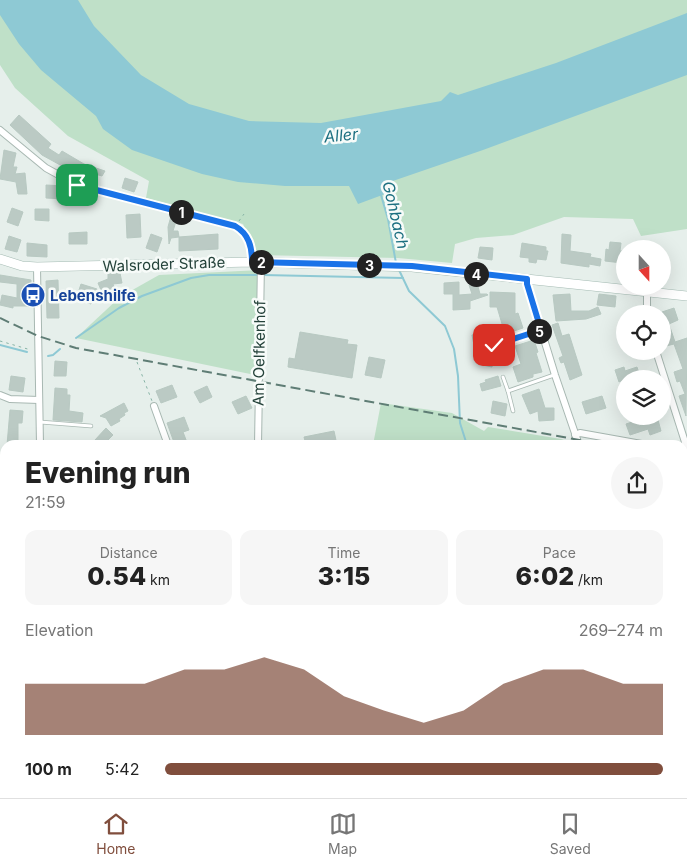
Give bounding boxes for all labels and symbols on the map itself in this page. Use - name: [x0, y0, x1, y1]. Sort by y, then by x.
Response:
- water label: Aller: [322, 123, 360, 147]
- pin: [56, 164, 98, 206]
- water label: Gohbach: [378, 179, 414, 251]
- pin: 1: [168, 200, 194, 224]
- north arrow: [616, 240, 671, 295]
- pin: 2: [248, 250, 274, 274]
- street label: Walsroder Straße: [102, 252, 226, 276]
- pin: 3: [356, 252, 382, 278]
- pin: 4: [464, 262, 488, 286]
- bus stop icon: Lebenshilfe: [20, 282, 46, 308]
- place label: Lebenshilfe: [50, 286, 136, 305]
- street label: Am Oelfkenhof: [249, 299, 269, 406]
- pin: 5: [526, 318, 552, 344]
- pin: [473, 324, 515, 366]

